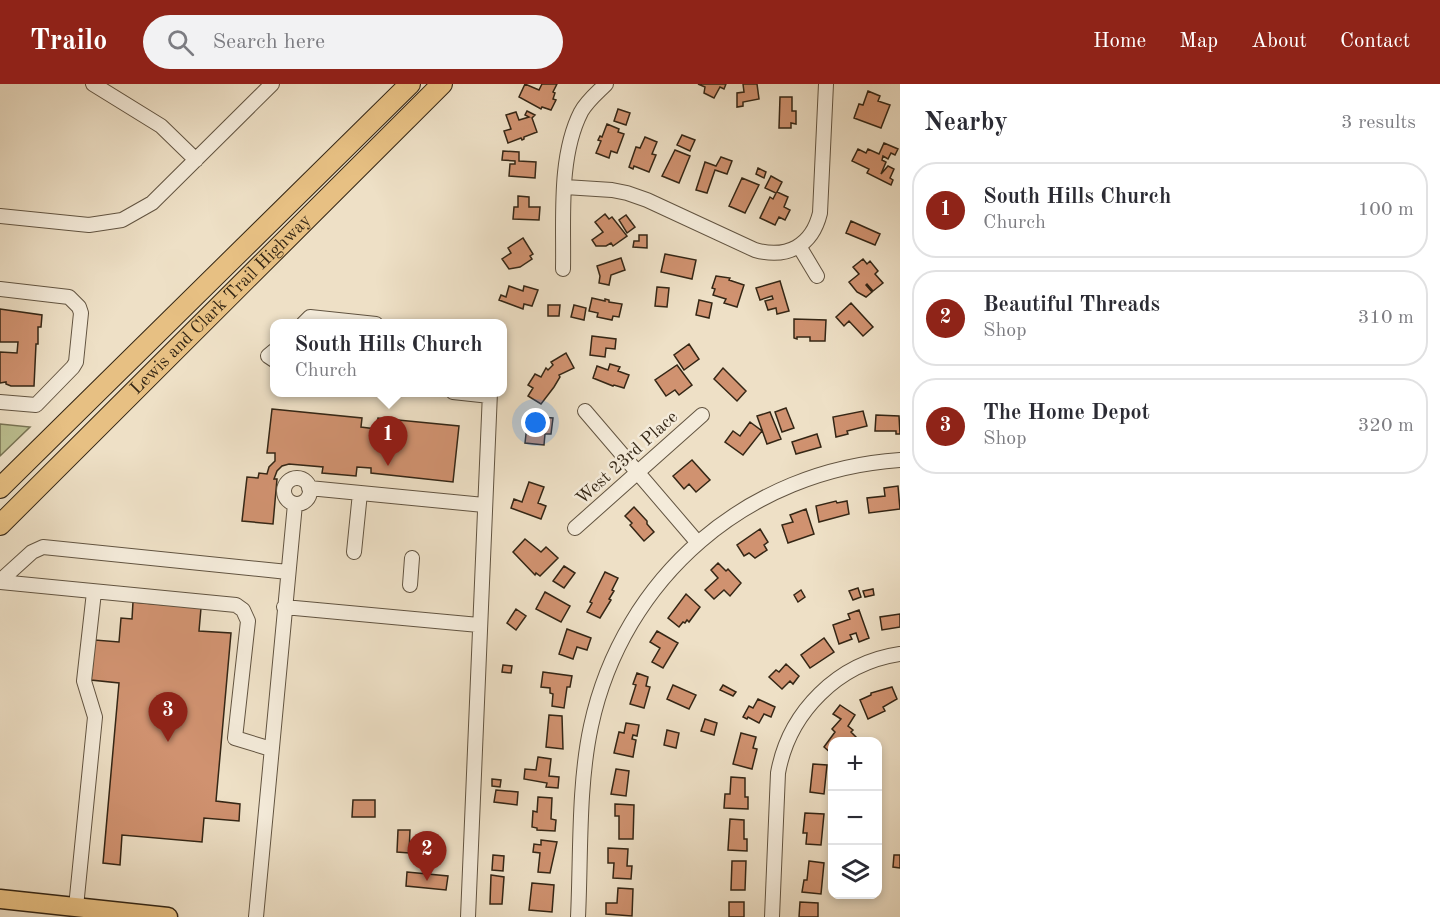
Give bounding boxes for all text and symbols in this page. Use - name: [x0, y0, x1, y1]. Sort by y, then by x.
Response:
- search box: [143, 15, 563, 69]
- icon: search: [164, 26, 197, 59]
- text: Trailo: [30, 28, 107, 56]
- text: Search here: [212, 31, 325, 53]
- text: Home: [1093, 31, 1146, 52]
- text: Map: [1179, 31, 1218, 52]
- text: About: [1251, 31, 1307, 52]
- text: Contact: [1340, 31, 1410, 52]
- text: Nearby: [924, 110, 1008, 136]
- text: 3 results: [1341, 113, 1416, 133]
- text: South Hills Church: [983, 186, 1171, 208]
- text: 1: [940, 200, 951, 220]
- text: 100 m: [1358, 200, 1414, 220]
- street label: Lewis and Clark Trail Highway: [127, 211, 315, 398]
- text: Church: [983, 213, 1046, 233]
- text: Beautiful Threads: [983, 294, 1160, 316]
- text: 2: [940, 308, 951, 328]
- text: 310 m: [1358, 308, 1414, 328]
- popup: [270, 319, 507, 397]
- text: Shop: [983, 321, 1027, 341]
- text: South Hills Church: [294, 334, 483, 356]
- text: Church: [294, 361, 357, 381]
- text: The Home Depot: [983, 402, 1150, 424]
- your location: [521, 408, 550, 437]
- street label: West 23rd Place: [573, 408, 681, 508]
- pin: 1: [368, 416, 408, 466]
- text: 3: [940, 416, 951, 436]
- text: 320 m: [1358, 416, 1414, 436]
- text: Shop: [983, 429, 1027, 449]
- pin: 3: [148, 692, 188, 742]
- map controls: [828, 737, 882, 899]
- button: +: [828, 737, 882, 791]
- button: −: [828, 791, 882, 845]
- pin: 2: [408, 832, 446, 881]
- button: layers: [828, 845, 882, 899]

